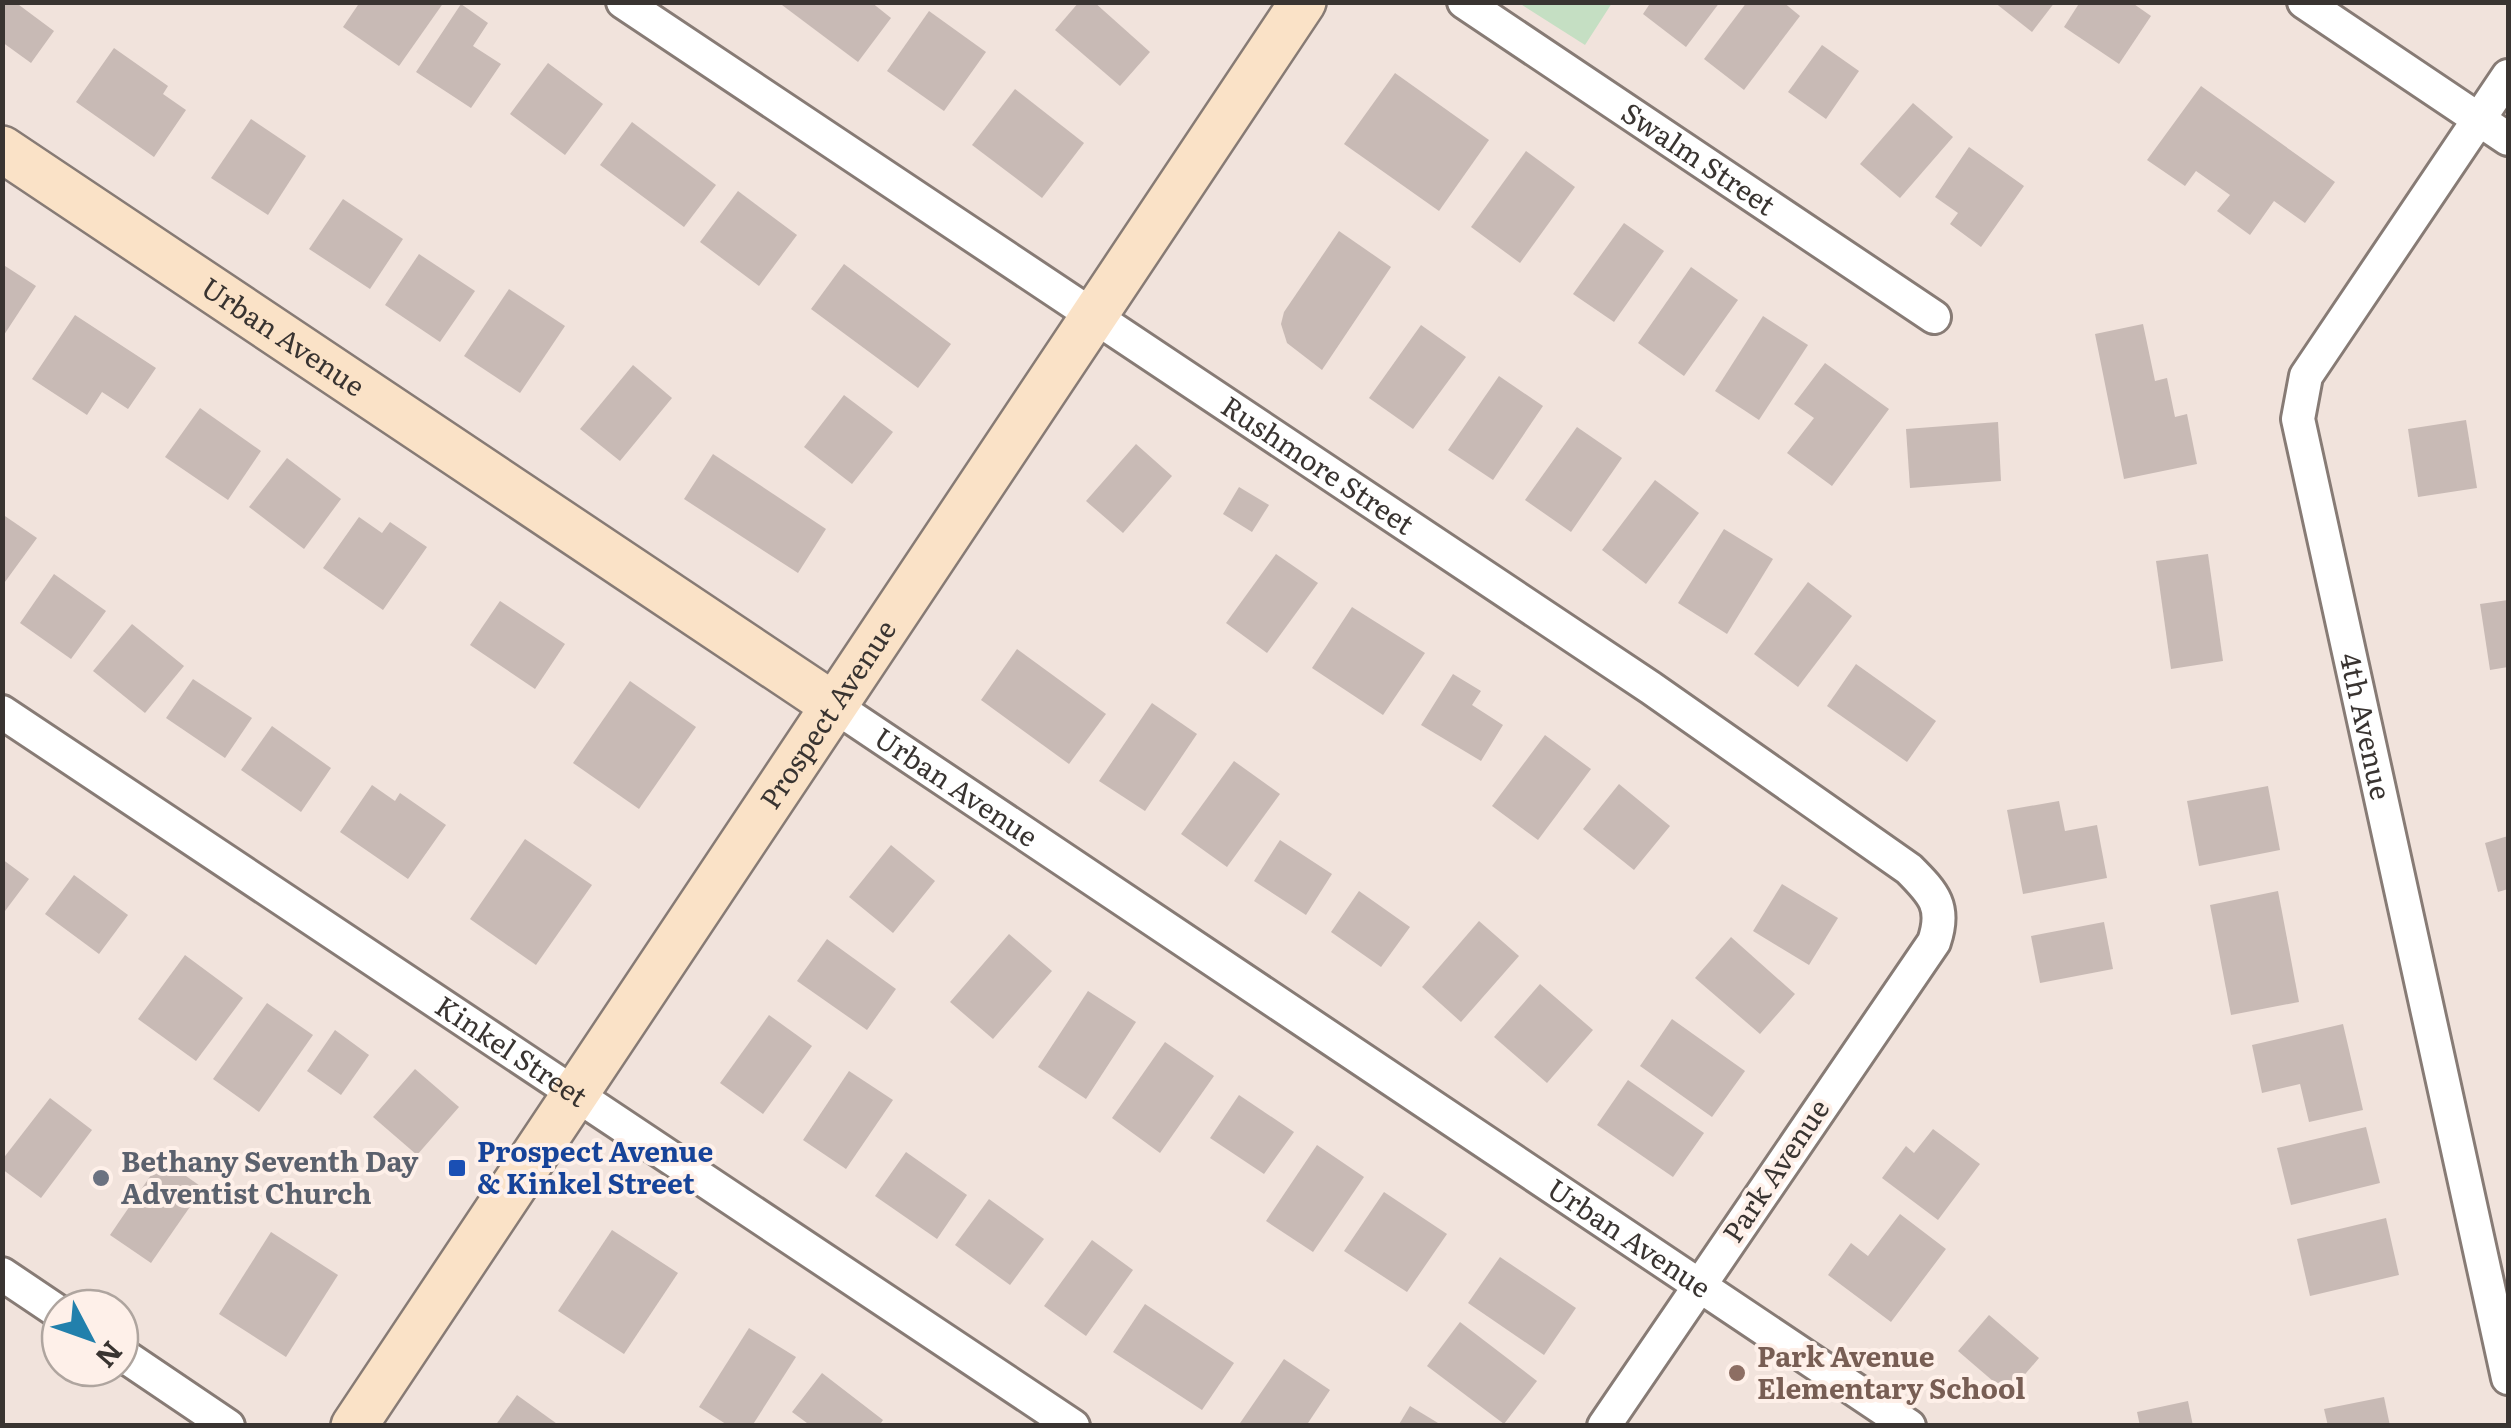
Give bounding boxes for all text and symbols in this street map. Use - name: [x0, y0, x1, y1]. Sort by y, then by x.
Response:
- street label: Swalm Street: [1614, 90, 1785, 225]
- street label: Urban Avenue: [194, 265, 374, 405]
- street label: Rushmore Street: [1214, 384, 1424, 544]
- street label: Prospect Avenue: [748, 610, 905, 816]
- street label: 4th Avenue: [2331, 648, 2404, 803]
- street label: Urban Avenue: [867, 716, 1047, 856]
- street label: Kinkel Street: [428, 984, 597, 1116]
- street label: Park Avenue: [1711, 1090, 1838, 1250]
- place label: Prospect Avenue & Kinkel Street: [477, 1129, 713, 1203]
- place label: Bethany Seventh Day Adventist Church: [121, 1139, 419, 1213]
- marker: Prospect Avenue & Kinkel Street: [446, 1157, 468, 1179]
- marker: Bethany Seventh Day Adventist Church: [90, 1167, 112, 1189]
- street label: Urban Avenue: [1540, 1167, 1720, 1307]
- north arrow: [40, 1288, 140, 1388]
- text: N: [87, 1333, 134, 1378]
- place label: Park Avenue Elementary School: [1757, 1334, 2025, 1408]
- marker: Park Avenue Elementary School: [1726, 1362, 1748, 1384]

